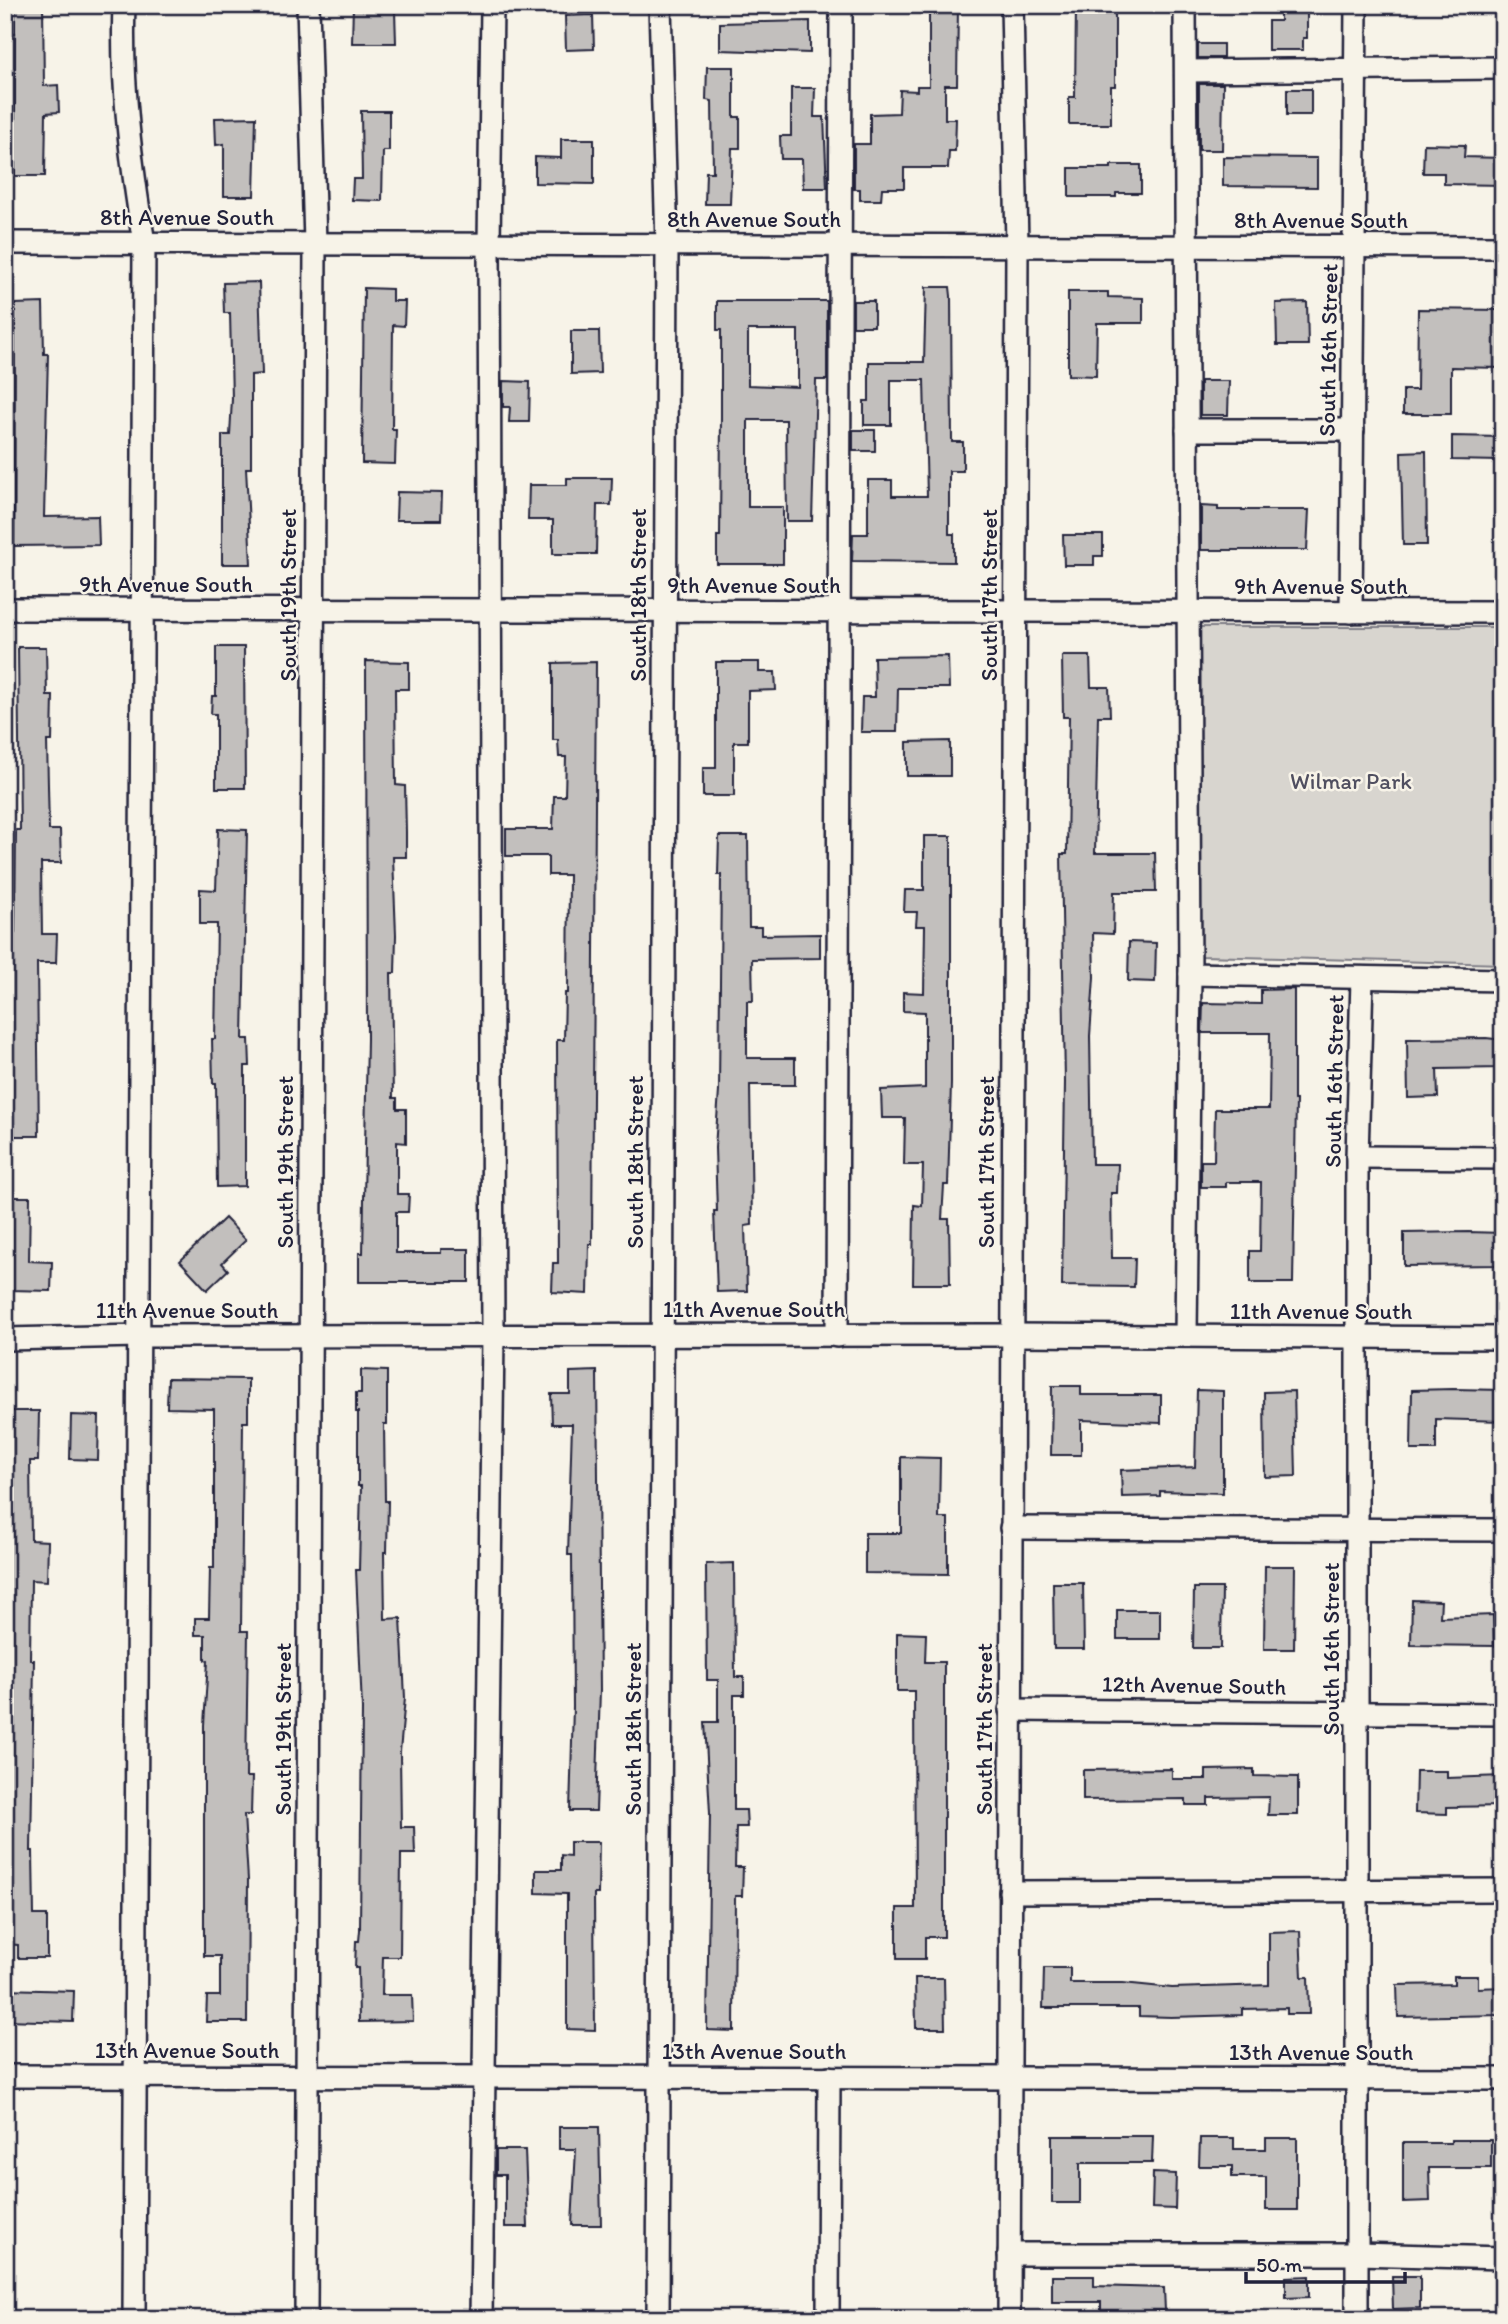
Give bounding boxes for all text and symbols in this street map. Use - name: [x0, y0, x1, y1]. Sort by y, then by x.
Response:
- street label: 8th Avenue South: [100, 203, 274, 231]
- street label: 8th Avenue South: [667, 205, 841, 233]
- street label: 8th Avenue South: [1234, 206, 1408, 234]
- street label: South 16th Street: [1312, 263, 1344, 437]
- street label: South 18th Street: [624, 508, 652, 682]
- street label: South 19th Street: [274, 509, 302, 681]
- street label: South 17th Street: [975, 509, 1003, 681]
- street label: 9th Avenue South: [79, 570, 253, 598]
- street label: 9th Avenue South: [667, 571, 841, 599]
- street label: 9th Avenue South: [1234, 572, 1408, 600]
- park label: Wilmar Park: [1290, 767, 1412, 795]
- street label: South 16th Street: [1318, 994, 1350, 1168]
- street label: South 18th Street: [621, 1075, 649, 1249]
- street label: South 19th Street: [271, 1076, 299, 1248]
- street label: South 17th Street: [972, 1076, 1000, 1248]
- street label: 11th Avenue South: [663, 1295, 846, 1323]
- street label: 11th Avenue South: [96, 1296, 279, 1324]
- street label: 11th Avenue South: [1230, 1297, 1413, 1325]
- street label: South 16th Street: [1317, 1562, 1345, 1736]
- street label: South 18th Street: [619, 1642, 647, 1816]
- street label: South 19th Street: [269, 1643, 297, 1815]
- street label: South 17th Street: [970, 1643, 998, 1815]
- street label: 12th Avenue South: [1102, 1669, 1287, 1701]
- street label: 13th Avenue South: [95, 2036, 280, 2064]
- street label: 13th Avenue South: [662, 2037, 847, 2065]
- street label: 13th Avenue South: [1229, 2038, 1414, 2066]
- scale bar: [1246, 2240, 1405, 2284]
- text: 50 m: [1256, 2252, 1303, 2277]

